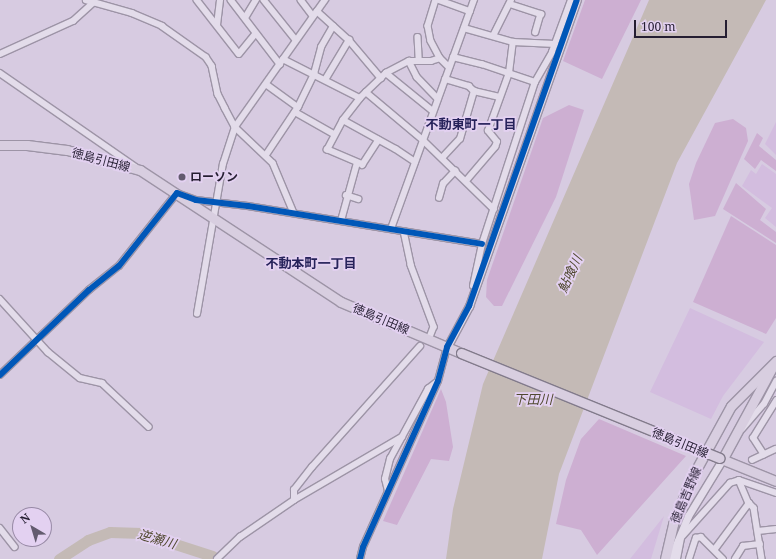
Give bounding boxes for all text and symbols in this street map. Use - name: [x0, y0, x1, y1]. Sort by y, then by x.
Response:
- scale bar: [636, 12, 729, 38]
- text: 100 m: [641, 18, 676, 35]
- district label: 不動東町一丁目: [426, 116, 516, 132]
- street label: 徳島引田線: [70, 145, 132, 175]
- place label: ローソン: [190, 170, 238, 184]
- marker: ローソン: [177, 172, 187, 182]
- water label: 鮎喰川: [555, 253, 585, 295]
- district label: 不動本町一丁目: [266, 255, 356, 271]
- street label: 徳島引田線: [351, 301, 411, 337]
- water label: 下田川: [514, 391, 552, 407]
- street label: 徳島引田線: [649, 425, 711, 461]
- street label: 徳島吉野線: [668, 465, 704, 525]
- north arrow: [12, 507, 52, 547]
- text: N: [17, 509, 33, 527]
- water label: 逆瀬川: [136, 526, 178, 552]

